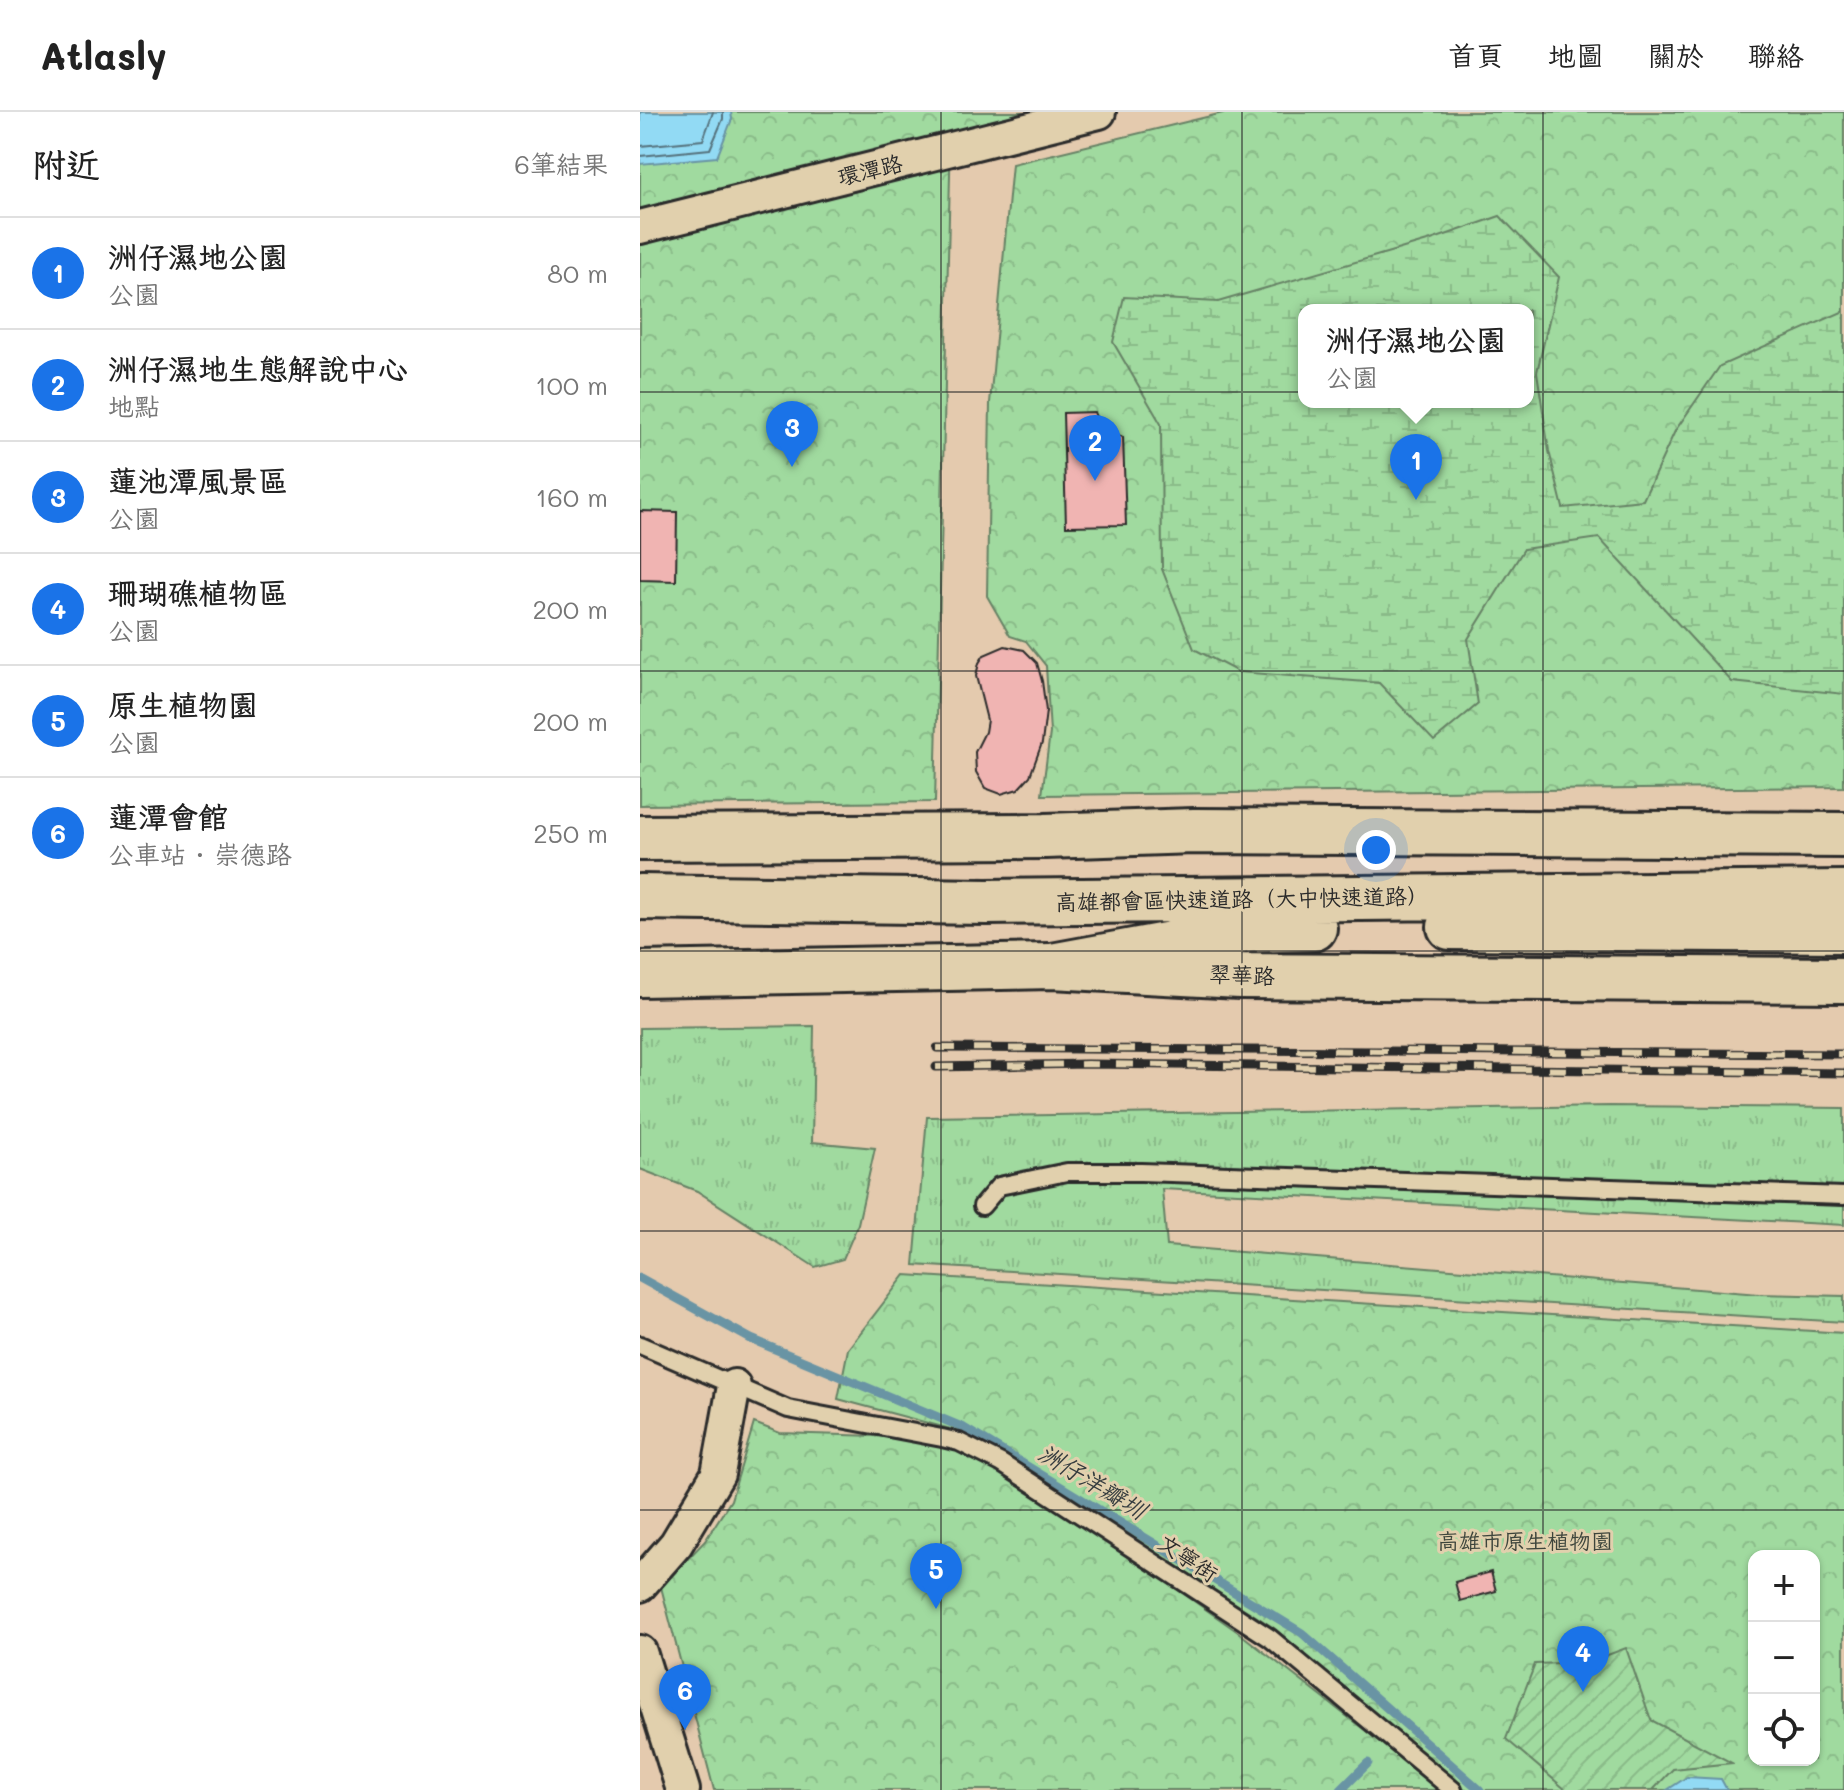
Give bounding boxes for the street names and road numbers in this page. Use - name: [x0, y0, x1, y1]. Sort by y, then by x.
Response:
- street label: 環潭路: [834, 148, 905, 191]
- street label: 高雄都會區快速道路（大中快速道路）: [1055, 881, 1429, 916]
- street label: 翠華路: [1209, 959, 1276, 990]
- street label: 文寧街: [1153, 1527, 1224, 1588]

